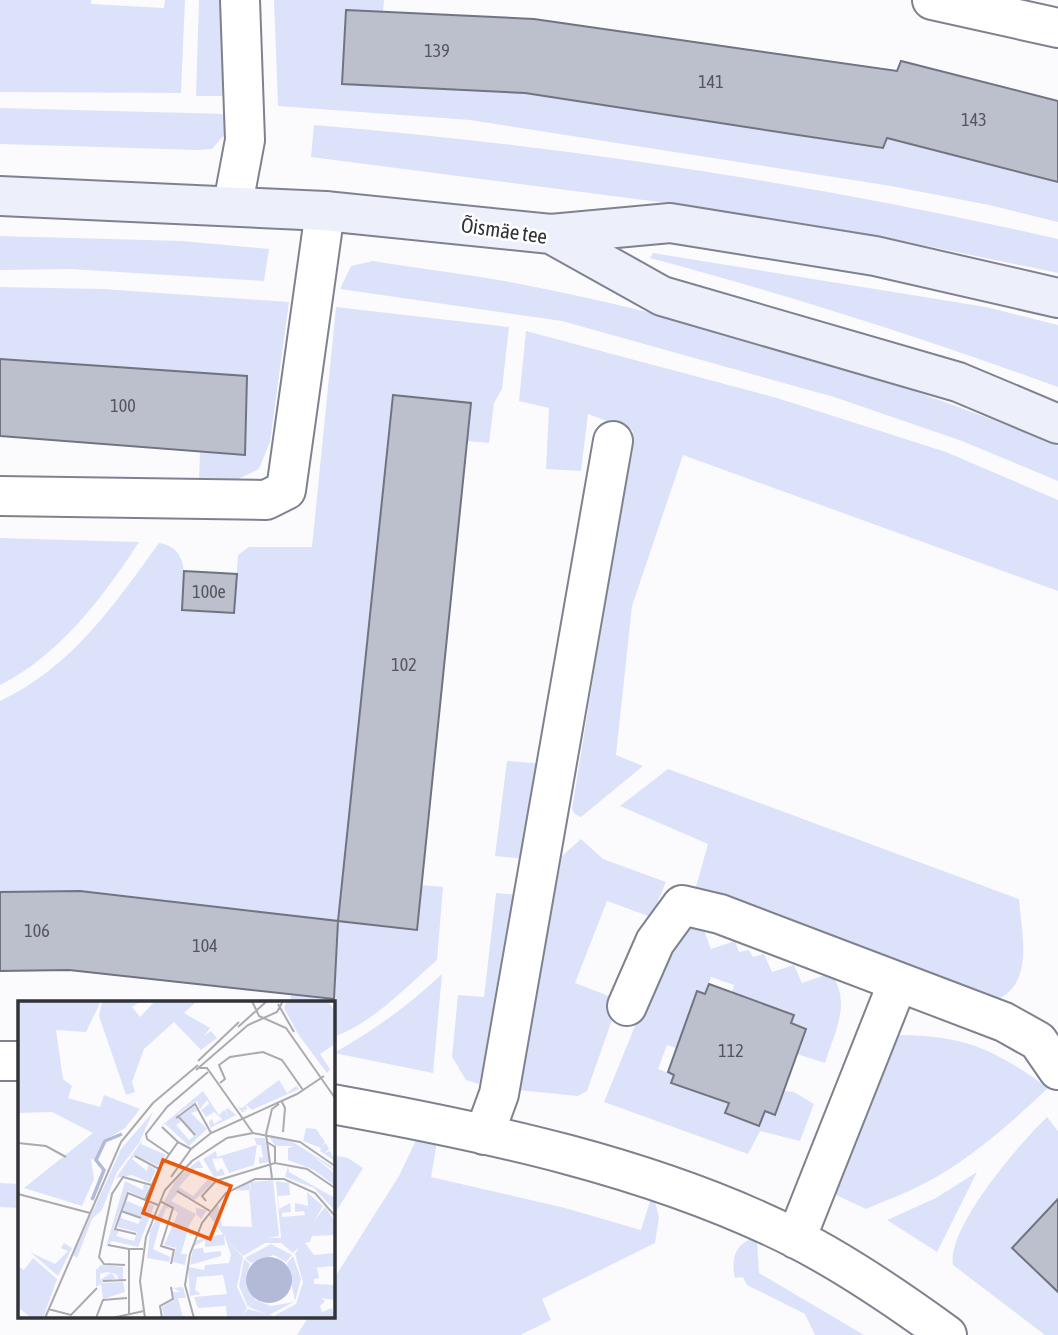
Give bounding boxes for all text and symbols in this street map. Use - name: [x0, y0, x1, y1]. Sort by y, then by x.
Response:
- house number: 139: [424, 40, 450, 61]
- house number: 141: [698, 71, 724, 92]
- house number: 143: [961, 109, 987, 130]
- street label: Õismäe tee: [460, 212, 549, 248]
- house number: 100: [110, 395, 136, 416]
- house number: 100e: [192, 581, 226, 602]
- house number: 102: [391, 654, 417, 675]
- house number: 106: [24, 920, 50, 941]
- house number: 104: [192, 935, 218, 956]
- inset map: [18, 1001, 334, 1318]
- house number: 112: [718, 1040, 744, 1061]

